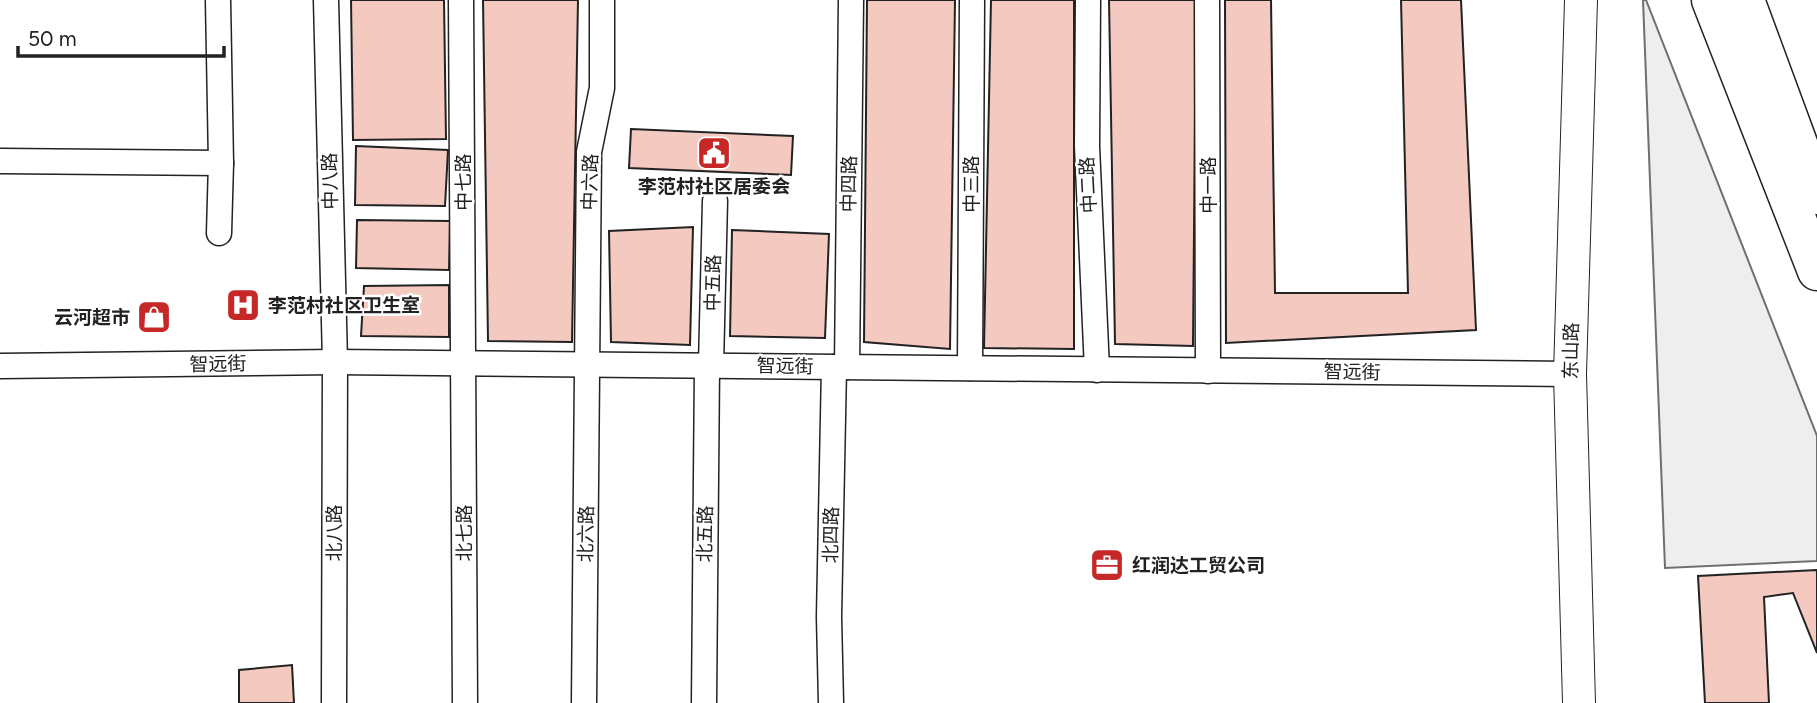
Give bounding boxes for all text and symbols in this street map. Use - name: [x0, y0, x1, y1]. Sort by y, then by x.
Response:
- scale bar: [18, 14, 224, 58]
- text: 50 m: [28, 26, 77, 51]
- public building icon: 李范村社区居委会: [695, 134, 733, 172]
- street label: 中八路: [318, 152, 342, 210]
- street label: 中七路: [452, 153, 475, 211]
- street label: 中六路: [578, 153, 602, 211]
- street label: 中四路: [837, 155, 861, 213]
- street label: 中三路: [960, 155, 983, 213]
- street label: 中二路: [1075, 156, 1101, 214]
- street label: 中一路: [1197, 156, 1220, 214]
- place label: 李范村社区居委会: [638, 175, 790, 198]
- street label: 中五路: [701, 254, 725, 312]
- hospital icon: 李范村社区卫生室: [224, 286, 262, 324]
- place label: 李范村社区卫生室: [268, 294, 420, 317]
- shop icon: 云河超市: [135, 298, 173, 336]
- place label: 云河超市: [54, 306, 130, 329]
- street label: 东山路: [1559, 322, 1583, 380]
- street label: 智远街: [189, 352, 247, 376]
- street label: 智远街: [756, 354, 814, 378]
- street label: 智远街: [1323, 360, 1381, 384]
- street label: 北八路: [323, 504, 346, 562]
- street label: 北七路: [453, 504, 476, 562]
- street label: 北六路: [574, 505, 598, 563]
- street label: 北五路: [693, 505, 717, 563]
- street label: 北四路: [819, 506, 843, 564]
- office icon: 红润达工贸公司: [1088, 546, 1126, 584]
- place label: 红润达工贸公司: [1132, 554, 1265, 577]

